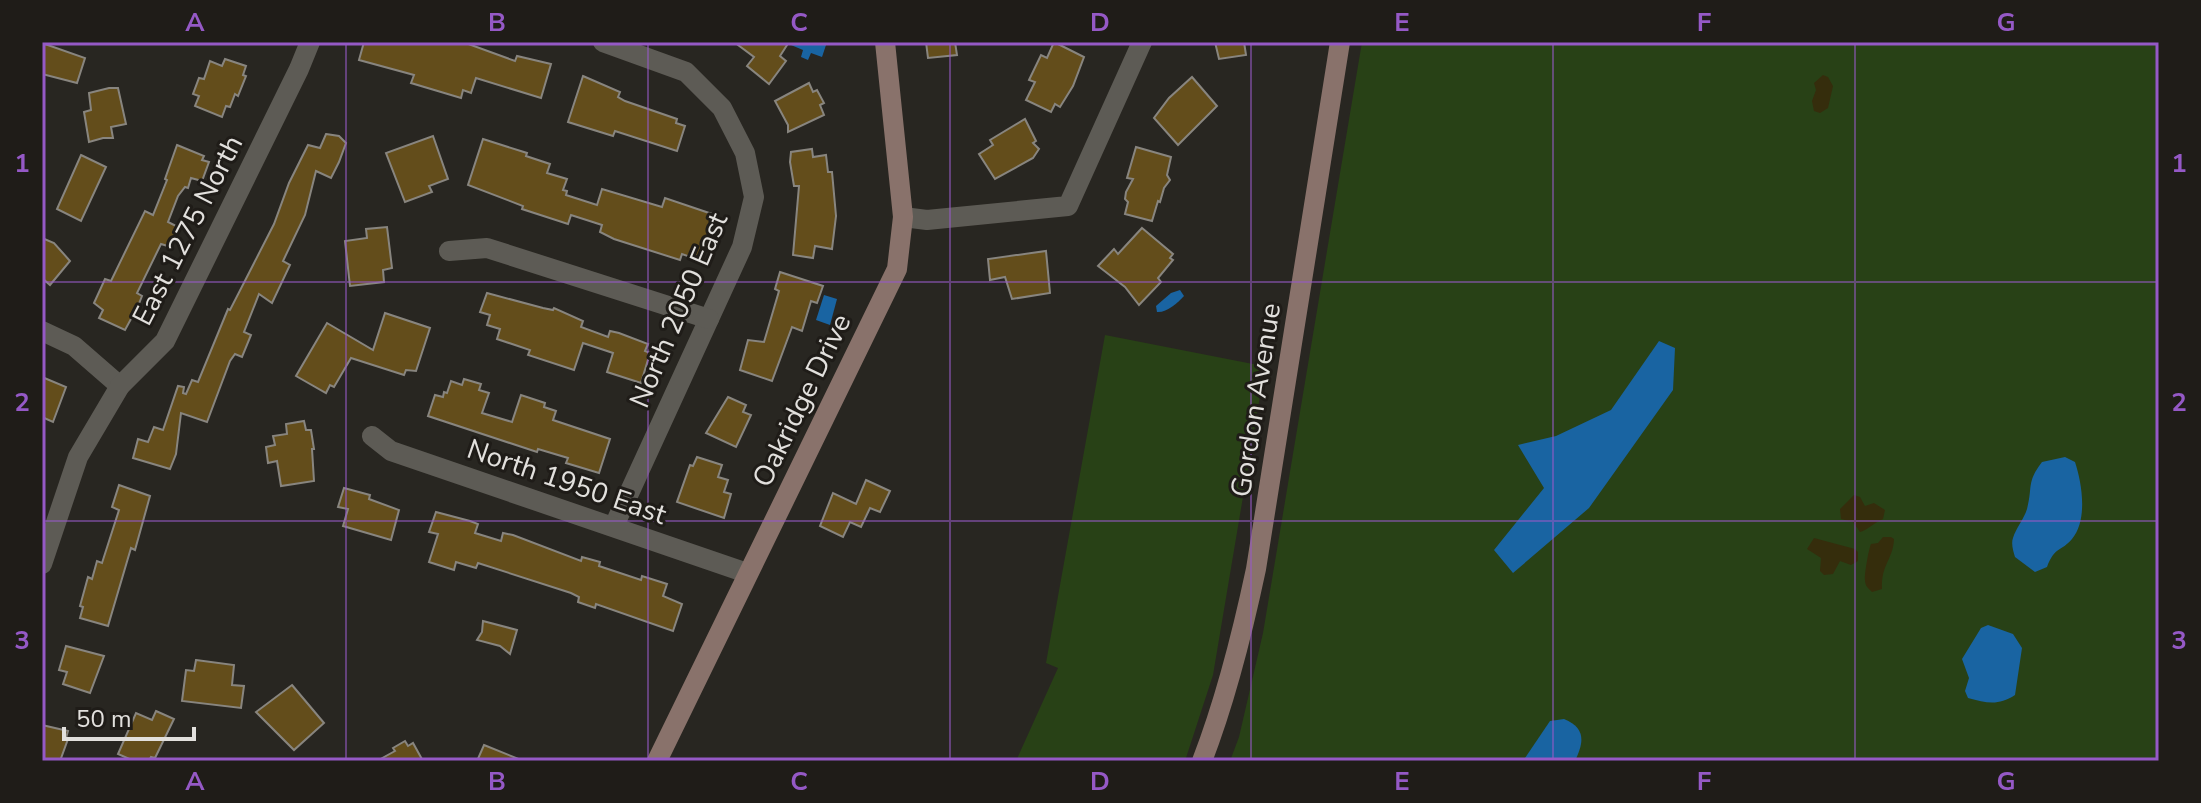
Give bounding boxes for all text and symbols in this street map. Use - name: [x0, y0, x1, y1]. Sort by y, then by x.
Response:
- text: A: [185, 5, 205, 40]
- text: B: [488, 5, 506, 40]
- text: C: [790, 5, 808, 40]
- text: D: [1090, 5, 1110, 40]
- text: E: [1394, 5, 1410, 40]
- text: F: [1697, 5, 1711, 40]
- text: G: [1996, 5, 2016, 40]
- street label: East 1275 North: [124, 129, 252, 332]
- text: 1: [14, 146, 30, 181]
- text: 1: [2171, 146, 2187, 181]
- street label: North 2050 East: [621, 207, 737, 414]
- street label: Gordon Avenue: [1222, 300, 1290, 500]
- street label: Oakridge Drive: [744, 308, 860, 493]
- text: 2: [14, 385, 30, 420]
- text: 2: [2171, 385, 2187, 420]
- street label: North 1950 East: [462, 430, 672, 534]
- text: 3: [14, 623, 30, 658]
- text: 3: [2171, 623, 2187, 658]
- scale bar: [64, 691, 194, 741]
- text: 50 m: [76, 703, 132, 735]
- text: A: [185, 764, 205, 799]
- text: B: [488, 764, 506, 799]
- text: C: [790, 764, 808, 799]
- text: D: [1090, 764, 1110, 799]
- text: E: [1394, 764, 1410, 799]
- text: F: [1697, 764, 1711, 799]
- text: G: [1996, 764, 2016, 799]

